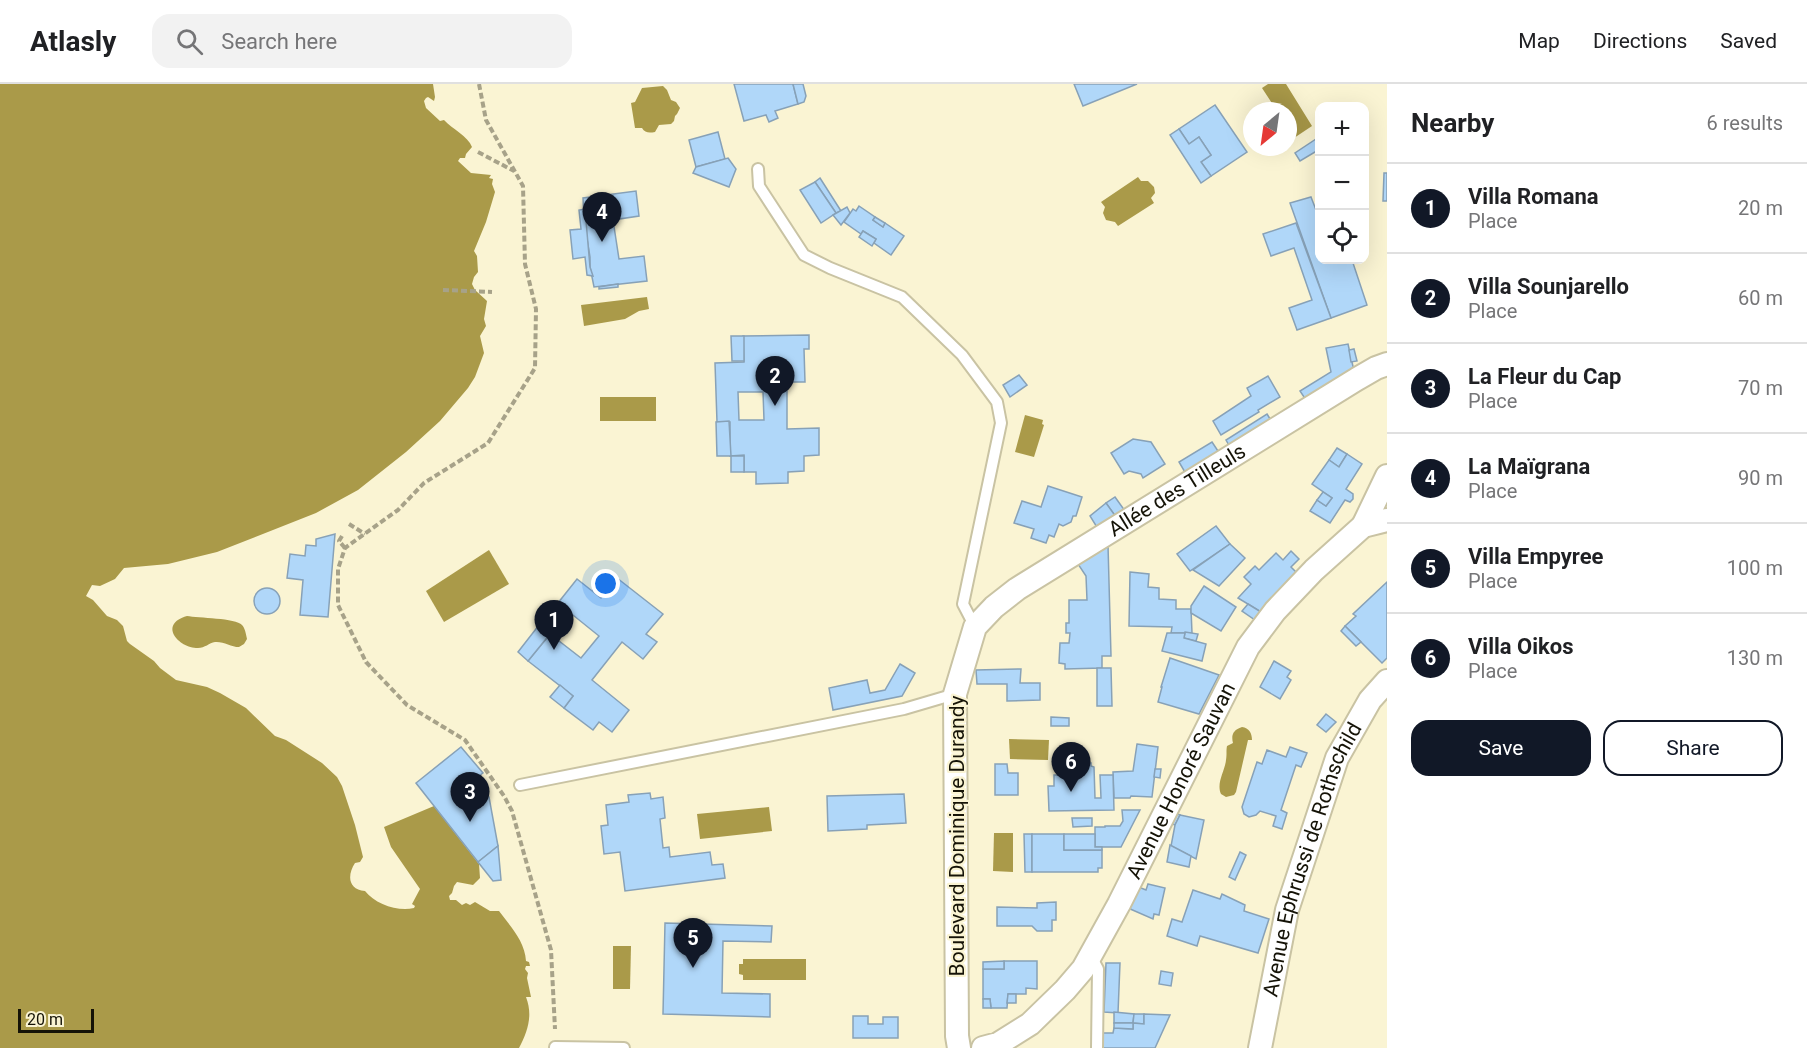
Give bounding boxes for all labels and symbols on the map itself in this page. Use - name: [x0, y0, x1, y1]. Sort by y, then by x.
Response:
- north arrow: [1243, 102, 1297, 156]
- pin: 4: [582, 192, 622, 242]
- pin: 2: [756, 356, 794, 406]
- street label: Allée des Tilleuls: [1104, 439, 1250, 542]
- your location: [591, 569, 620, 598]
- pin: 1: [534, 600, 574, 650]
- street label: Avenue Honoré Sauvan: [1122, 679, 1240, 883]
- street label: Boulevard Dominique Durandy: [945, 696, 969, 976]
- street label: Avenue Ephrussi de Rothschild: [1258, 718, 1367, 999]
- pin: 6: [1052, 742, 1090, 792]
- pin: 3: [450, 772, 490, 822]
- pin: 5: [674, 918, 712, 968]
- scale bar: [18, 1006, 94, 1034]

